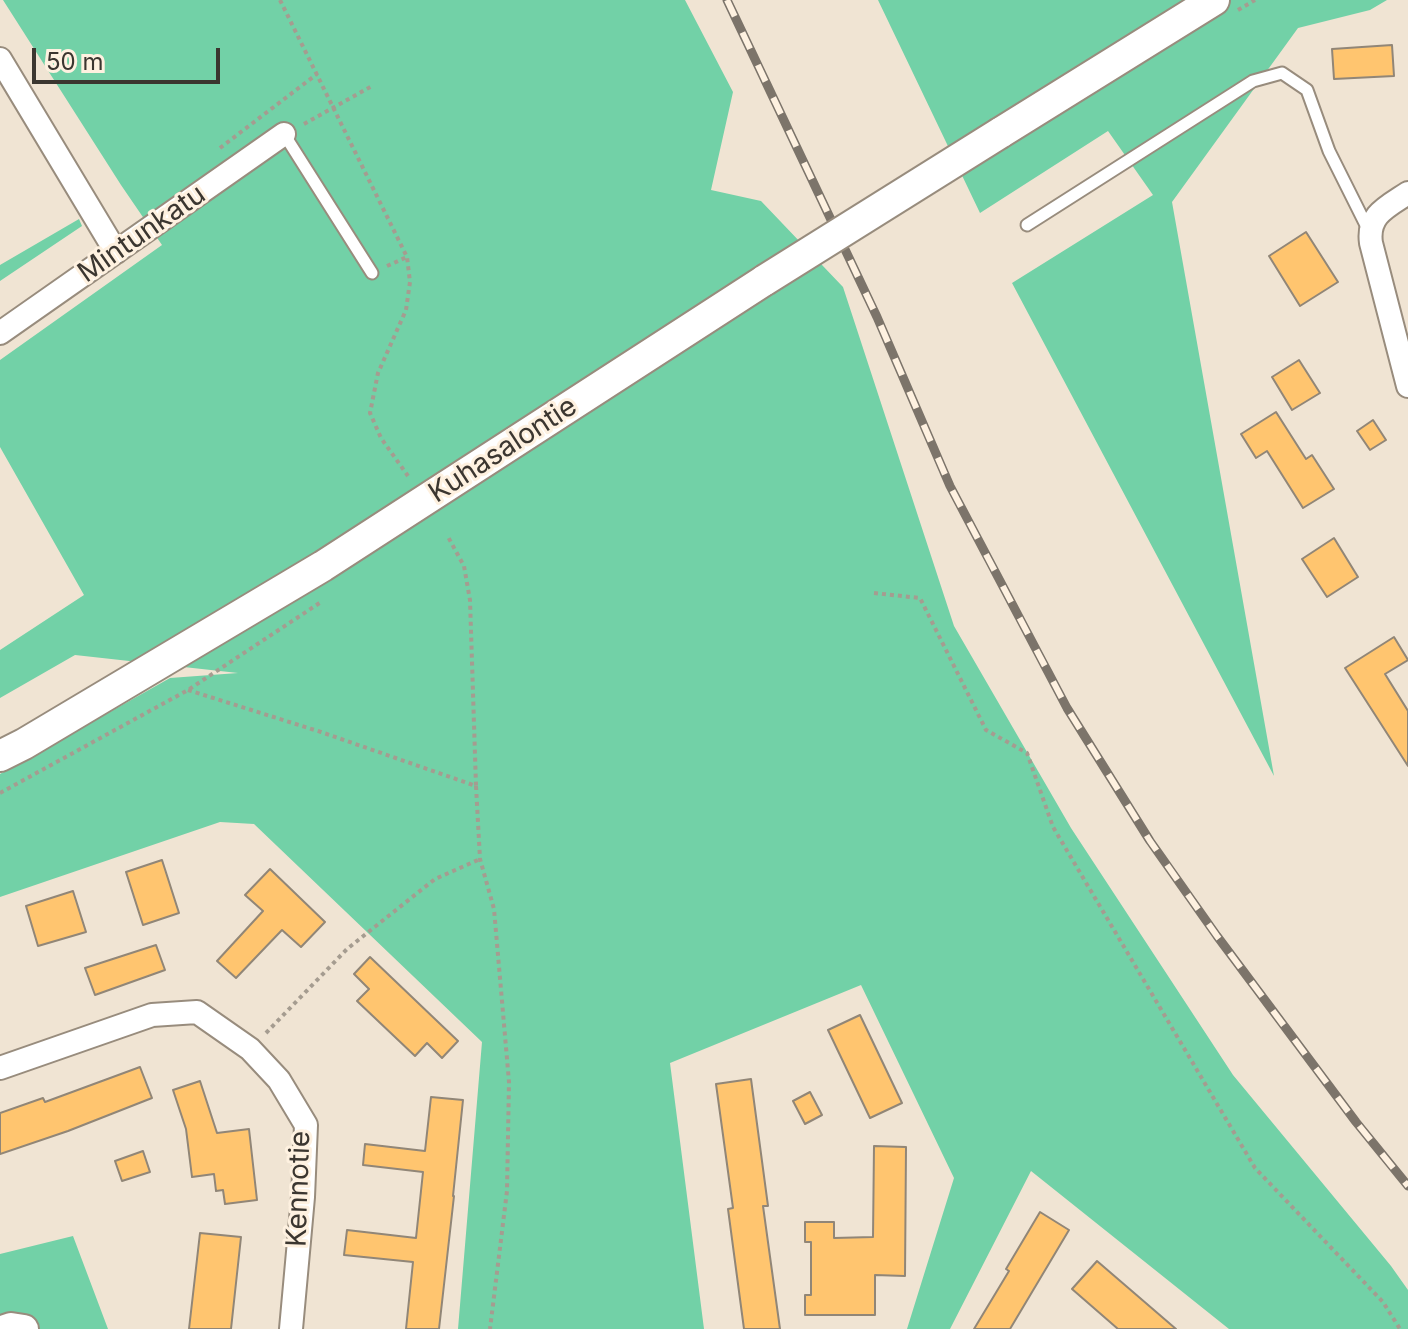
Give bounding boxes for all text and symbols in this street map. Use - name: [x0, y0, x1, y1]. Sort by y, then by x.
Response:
- scale bar: [36, 32, 224, 82]
- text: 50 m: [46, 47, 104, 76]
- street label: Mintunkatu: [72, 178, 212, 290]
- street label: Kuhasalontie: [423, 390, 583, 510]
- street label: Kennotie: [280, 1130, 318, 1248]

